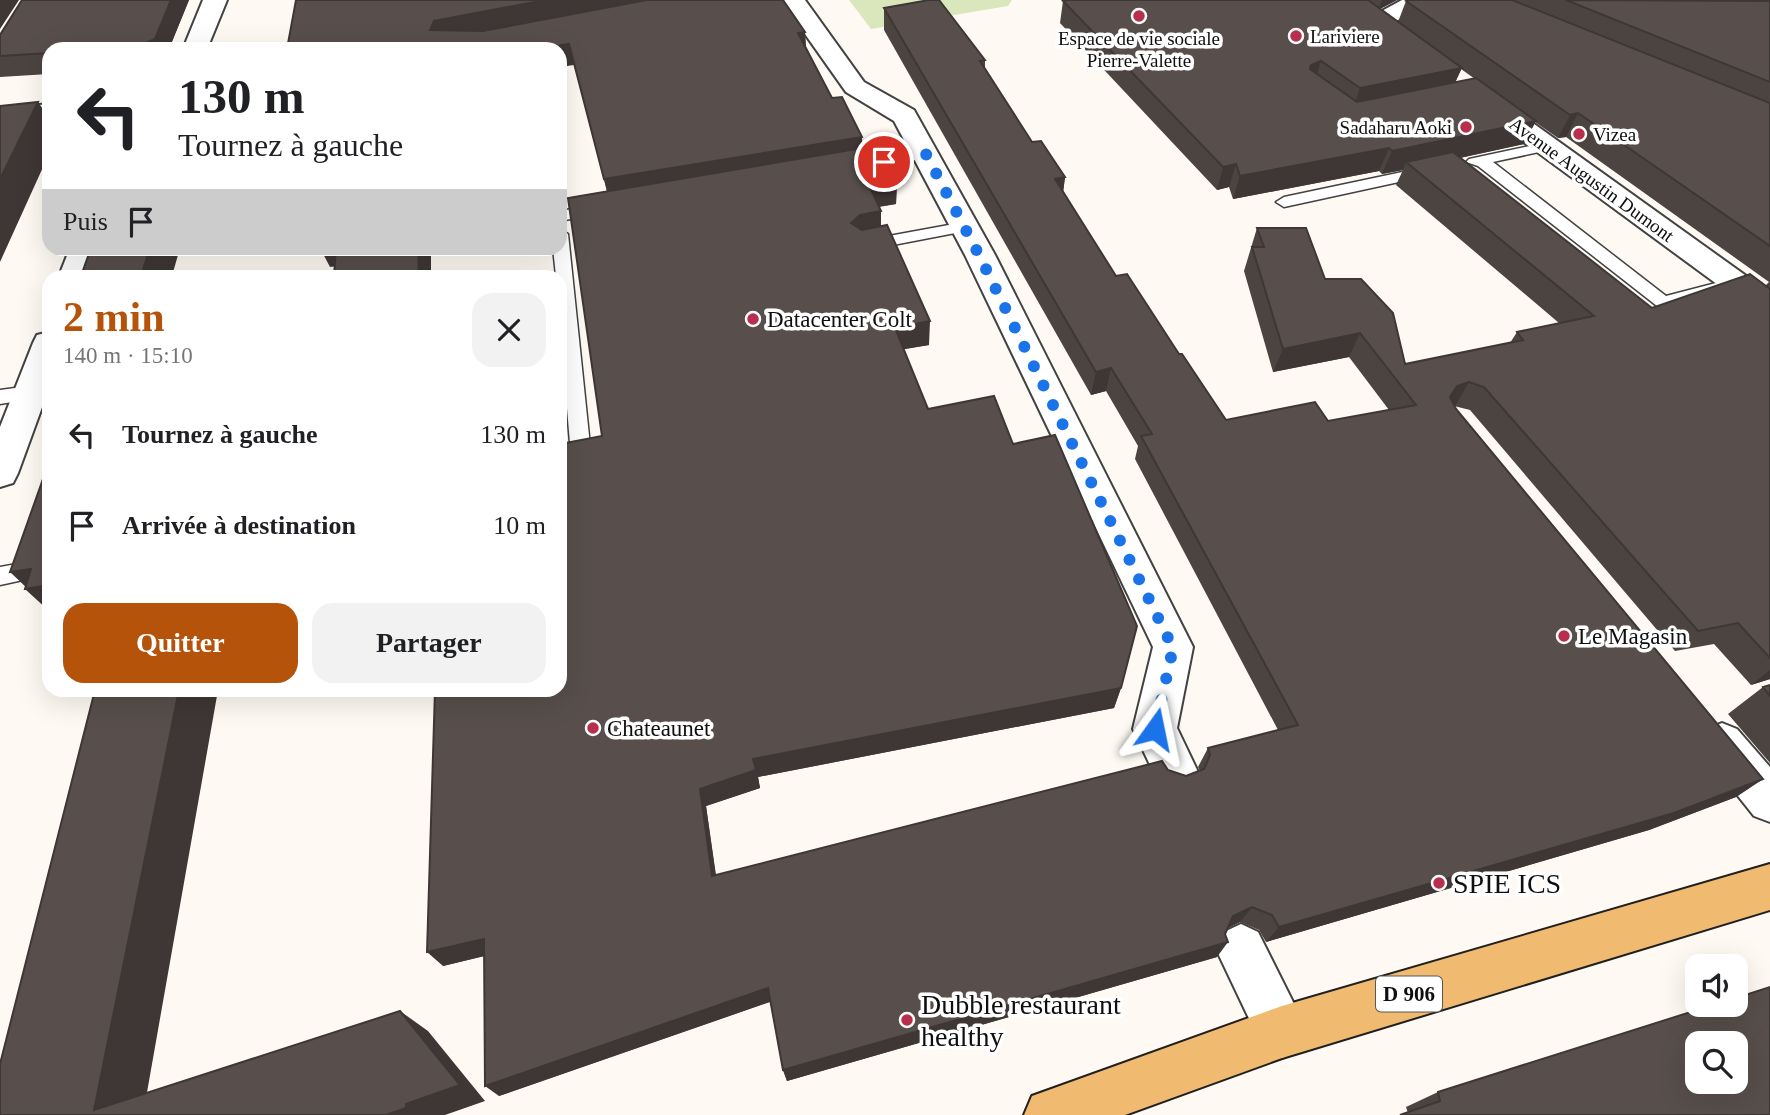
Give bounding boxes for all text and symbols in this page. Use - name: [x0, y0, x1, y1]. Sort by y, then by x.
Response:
- marker: Espace de vie sociale Pierre-Valette: [1131, 8, 1147, 24]
- place label: Lariviere: [1310, 26, 1380, 47]
- place label: Espace de vie sociale Pierre-Valette: [1058, 28, 1220, 71]
- marker: Lariviere: [1288, 28, 1304, 44]
- text: 130 m: [178, 69, 305, 124]
- icon: left: [63, 70, 154, 161]
- street label: Avenue Augustin Dumont: [1505, 113, 1679, 247]
- place label: Sadaharu Aoki: [1340, 117, 1452, 138]
- marker: Sadaharu Aoki: [1458, 119, 1474, 135]
- place label: Vizea: [1593, 124, 1637, 145]
- marker: Vizea: [1571, 126, 1587, 142]
- text: Tournez à gauche: [178, 127, 403, 163]
- pin: [854, 132, 914, 192]
- icon: arrive: [865, 143, 903, 181]
- icon: arrive: [122, 203, 160, 241]
- text: Puis: [63, 207, 108, 236]
- button: close: [472, 293, 546, 367]
- text: 2 min: [63, 294, 165, 340]
- place label: Datacenter Colt: [767, 307, 913, 332]
- marker: Datacenter Colt: [745, 311, 761, 327]
- text: 140 m · 15:10: [63, 343, 193, 368]
- icon: left: [63, 416, 101, 454]
- text: Tournez à gauche: [122, 420, 318, 449]
- text: 130 m: [480, 420, 546, 449]
- icon: arrive: [63, 507, 101, 545]
- text: Arrivée à destination: [122, 511, 356, 540]
- text: 10 m: [493, 511, 546, 540]
- button: Quitter: [63, 603, 298, 683]
- button: Partager: [312, 603, 546, 683]
- place label: Le Magasin: [1578, 624, 1688, 649]
- marker: Le Magasin: [1556, 628, 1572, 644]
- position arrow: [1118, 692, 1192, 766]
- place label: Chateaunet: [607, 716, 711, 741]
- marker: Chateaunet: [585, 720, 601, 736]
- place label: SPIE ICS: [1453, 868, 1561, 899]
- marker: SPIE ICS: [1431, 875, 1447, 891]
- map controls: [1685, 954, 1748, 1094]
- button: sound: [1685, 954, 1748, 1017]
- road number: D 906: [1376, 976, 1442, 1012]
- place label: Dubble restaurant healthy: [921, 989, 1121, 1052]
- marker: Dubble restaurant healthy: [899, 1012, 915, 1028]
- button: search: [1685, 1031, 1748, 1094]

